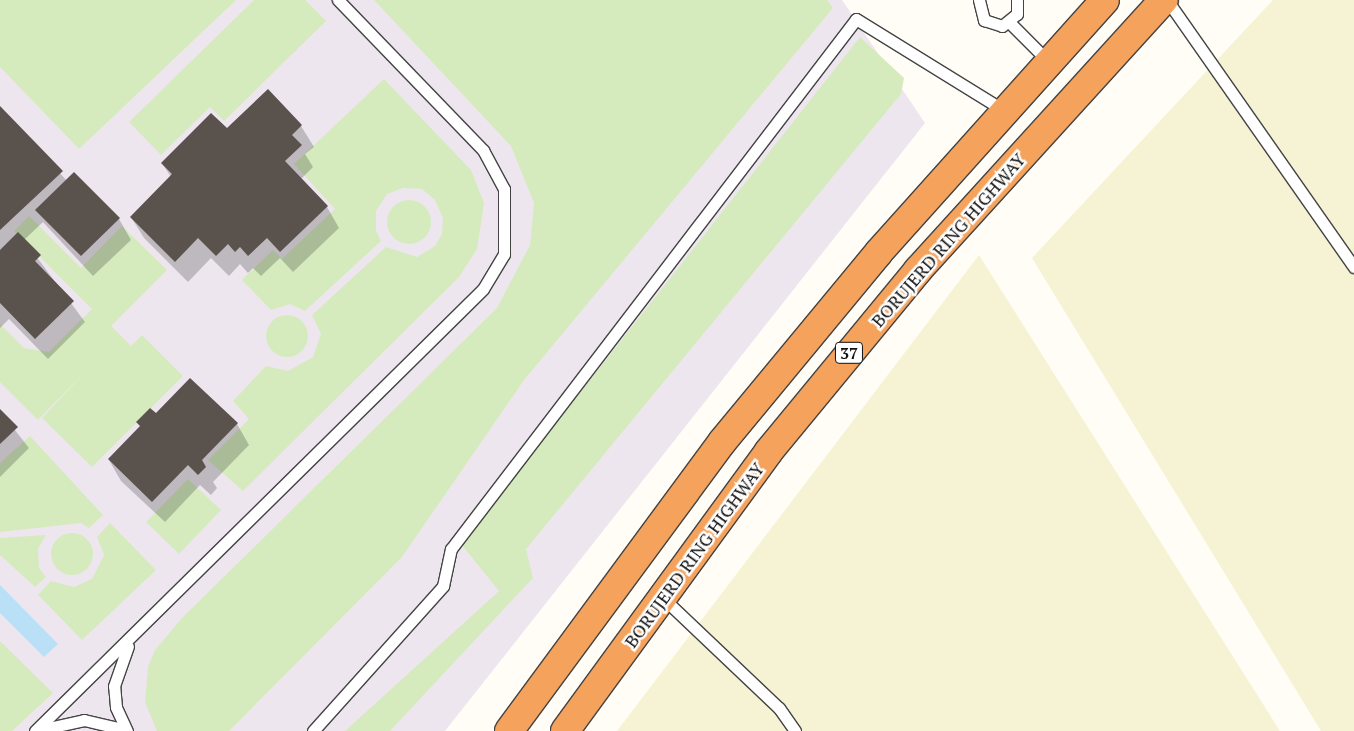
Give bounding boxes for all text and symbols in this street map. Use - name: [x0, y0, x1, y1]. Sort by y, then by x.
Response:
- street label: BORUJERD RING HIGHWAY: [867, 149, 1029, 331]
- road number: 37: [834, 339, 864, 366]
- street label: BORUJERD RING HIGHWAY: [620, 458, 768, 652]

